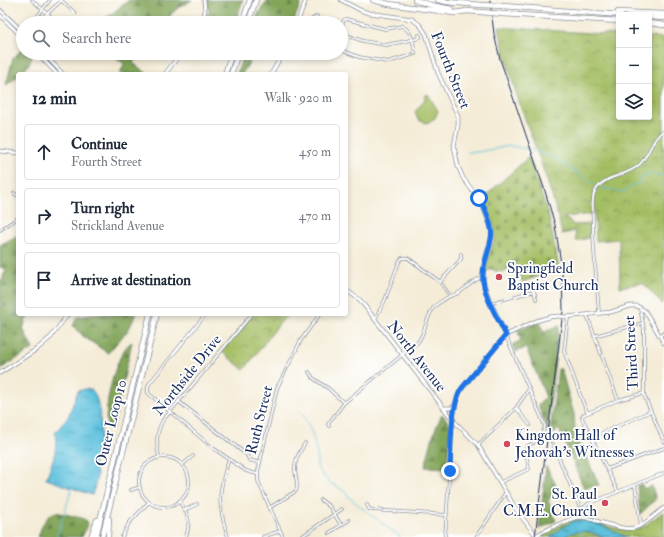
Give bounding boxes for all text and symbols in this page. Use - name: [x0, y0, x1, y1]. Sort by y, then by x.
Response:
- map controls: [616, 12, 652, 120]
- button: +: [616, 12, 652, 48]
- search box: [16, 16, 348, 60]
- icon: search: [30, 27, 52, 49]
- text: Search here: [62, 29, 131, 48]
- street label: Fourth Street: [426, 29, 475, 112]
- button: −: [616, 48, 652, 84]
- button: layers: [616, 84, 652, 120]
- text: 12 min: [32, 88, 77, 109]
- text: Walk · 920 m: [264, 90, 332, 106]
- text: Continue: [71, 135, 127, 154]
- icon: ahead: [33, 141, 55, 163]
- text: 450 m: [299, 144, 331, 160]
- text: Fourth Street: [71, 154, 142, 170]
- route start: [470, 189, 488, 207]
- text: Turn right: [71, 199, 134, 218]
- icon: right: [33, 205, 55, 227]
- text: 470 m: [299, 208, 331, 224]
- text: Strickland Avenue: [71, 218, 164, 234]
- place label: Springfield Baptist Church: [507, 259, 599, 296]
- icon: arrive: [33, 269, 55, 291]
- text: Arrive at destination: [71, 271, 191, 290]
- marker: Springfield Baptist Church: [494, 272, 504, 282]
- street label: Third Street: [620, 315, 643, 391]
- street label: North Avenue: [383, 317, 450, 396]
- street label: Northside Drive: [149, 331, 226, 420]
- street label: Outer Loop 10: [92, 378, 132, 469]
- street label: Ruth Street: [242, 384, 277, 457]
- place label: Kingdom Hall of Jehovah’s Witnesses: [514, 426, 634, 463]
- marker: Kingdom Hall of Jehovah’s Witnesses: [502, 439, 512, 449]
- route end: [441, 462, 459, 480]
- place label: St. Paul C.M.E. Church: [503, 485, 597, 521]
- marker: St. Paul C.M.E. Church: [600, 498, 610, 508]

